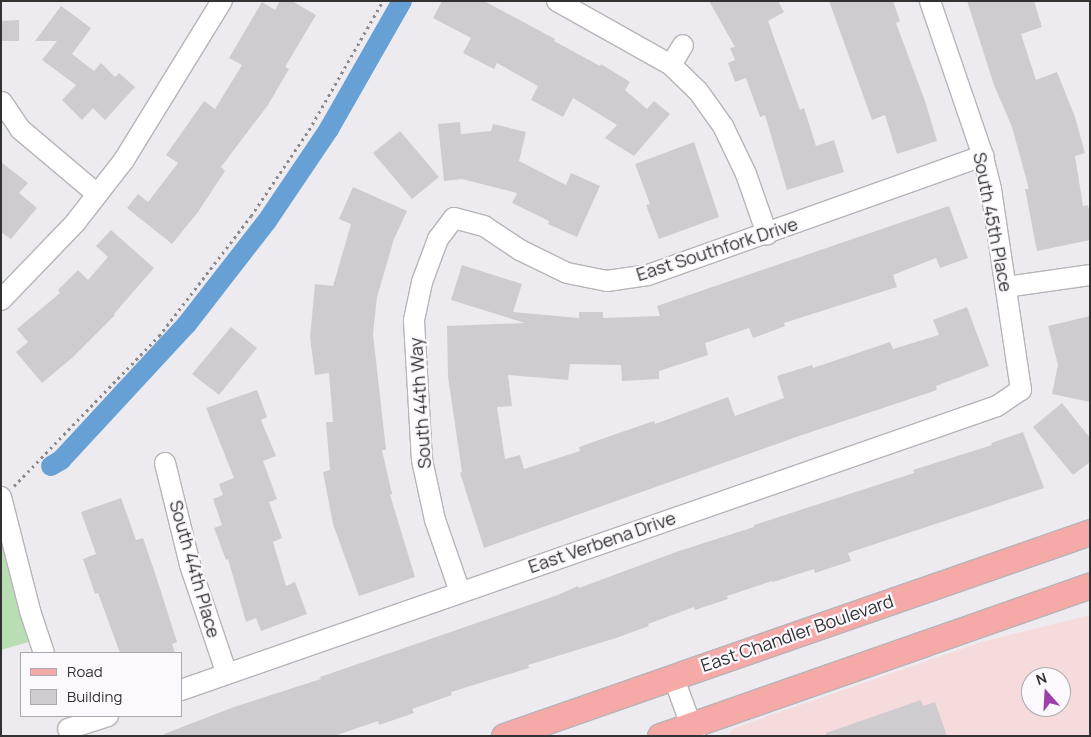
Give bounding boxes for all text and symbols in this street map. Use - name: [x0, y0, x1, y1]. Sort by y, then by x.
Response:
- street label: South 45th Place: [969, 150, 1017, 294]
- street label: East Southfork Drive: [633, 213, 801, 285]
- street label: South 44th Way: [405, 336, 435, 470]
- street label: South 44th Place: [165, 498, 225, 640]
- street label: East Verbena Drive: [525, 507, 679, 577]
- street label: East Chandler Boulevard: [698, 590, 896, 676]
- legend: [20, 652, 182, 717]
- text: Road: [67, 661, 103, 682]
- north arrow: [1021, 667, 1071, 717]
- text: N: [1033, 668, 1049, 689]
- text: Building: [67, 686, 122, 707]

